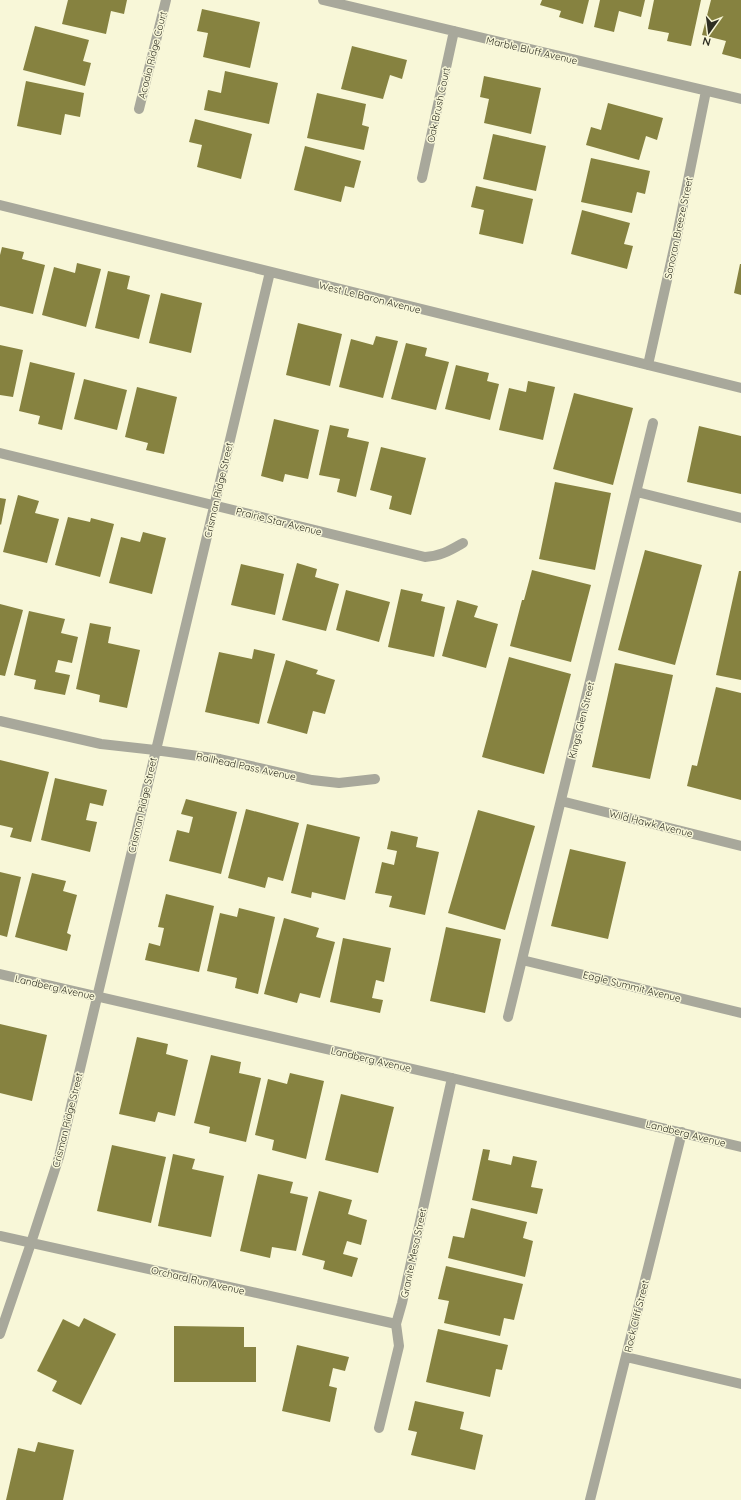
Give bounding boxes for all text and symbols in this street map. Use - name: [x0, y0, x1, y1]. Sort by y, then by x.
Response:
- street label: Acadia Ridge Court: [135, 10, 170, 100]
- north arrow: [689, 12, 729, 52]
- street label: Marble Bluff Avenue: [485, 34, 579, 67]
- text: N: [701, 34, 712, 49]
- street label: Oak Brush Court: [424, 66, 453, 144]
- street label: Sonoran Breeze Street: [661, 175, 696, 280]
- street label: West Le Baron Avenue: [318, 279, 423, 317]
- street label: Crisman Ridge Street: [201, 441, 236, 539]
- street label: Prairie Star Avenue: [235, 505, 324, 539]
- street label: Kings Glen Street: [566, 680, 597, 760]
- street label: Railhead Pass Avenue: [195, 750, 297, 783]
- street label: Crisman Ridge Street: [125, 756, 160, 854]
- street label: Wild Hawk Avenue: [608, 807, 694, 840]
- street label: Eagle Summit Avenue: [582, 968, 683, 1005]
- street label: Landberg Avenue: [14, 972, 97, 1003]
- street label: Landberg Avenue: [330, 1044, 413, 1075]
- street label: Crisman Ridge Street: [49, 1071, 86, 1169]
- street label: Landberg Avenue: [645, 1117, 727, 1150]
- street label: Granite Mesa Street: [398, 1207, 429, 1299]
- street label: Orchard Run Avenue: [150, 1263, 246, 1298]
- street label: Rock Cliff Street: [621, 1278, 652, 1354]

